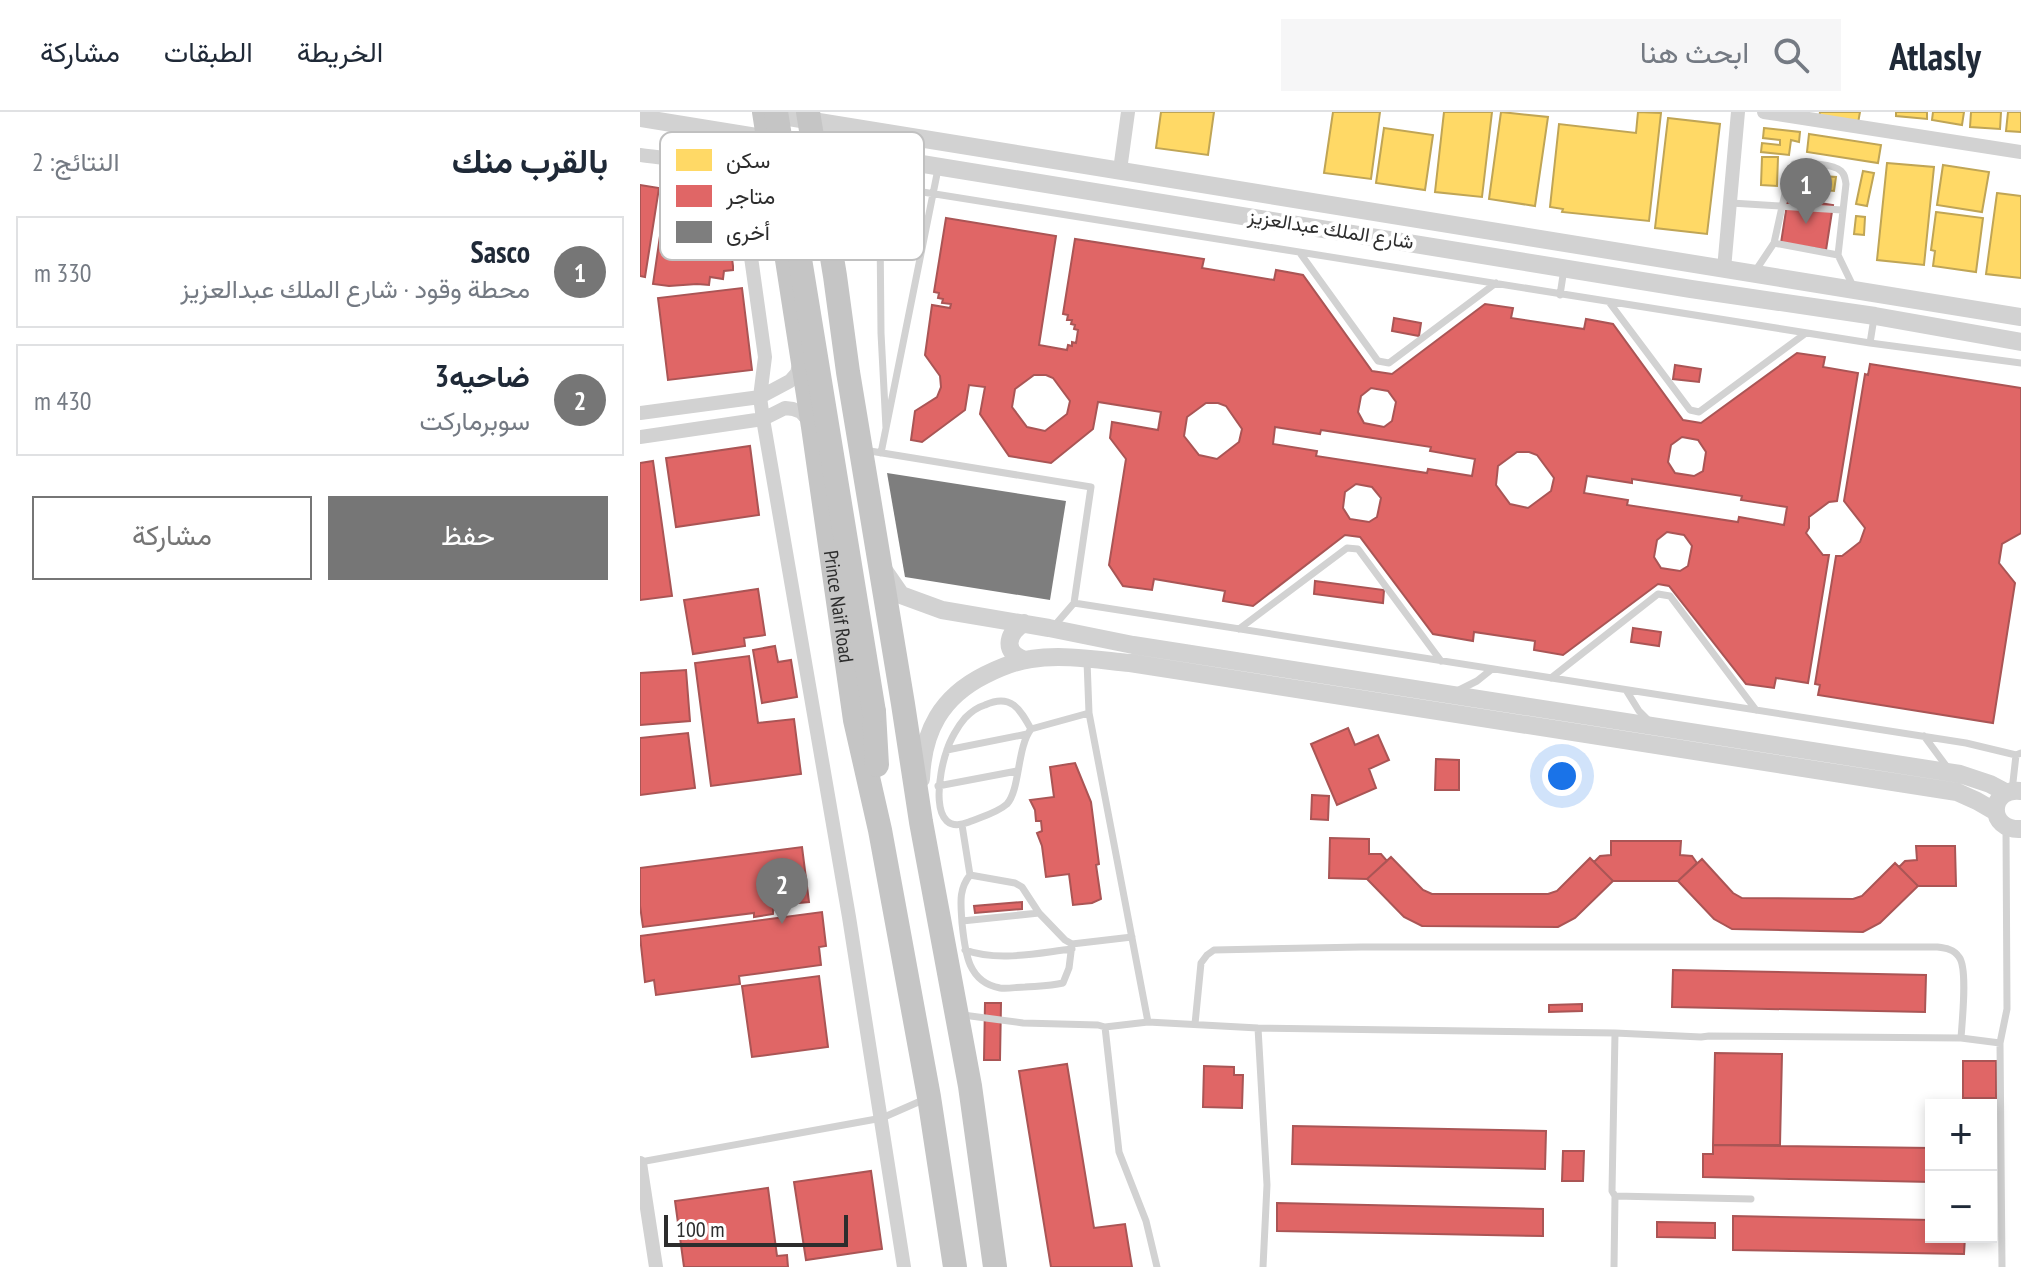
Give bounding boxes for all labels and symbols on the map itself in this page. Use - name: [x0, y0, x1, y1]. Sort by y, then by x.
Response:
- legend: [660, 132, 924, 260]
- text: سكن: [726, 146, 770, 174]
- pin: 1: [1780, 158, 1832, 224]
- text: متاجر: [725, 182, 775, 210]
- street label: شارع الملك عبدالعزيز: [1245, 203, 1416, 256]
- text: أخرى: [726, 218, 770, 246]
- street label: Prince Naif Road: [818, 549, 860, 664]
- your location: [1542, 756, 1582, 796]
- pin: 2: [756, 858, 808, 924]
- scale bar: [664, 1211, 848, 1247]

